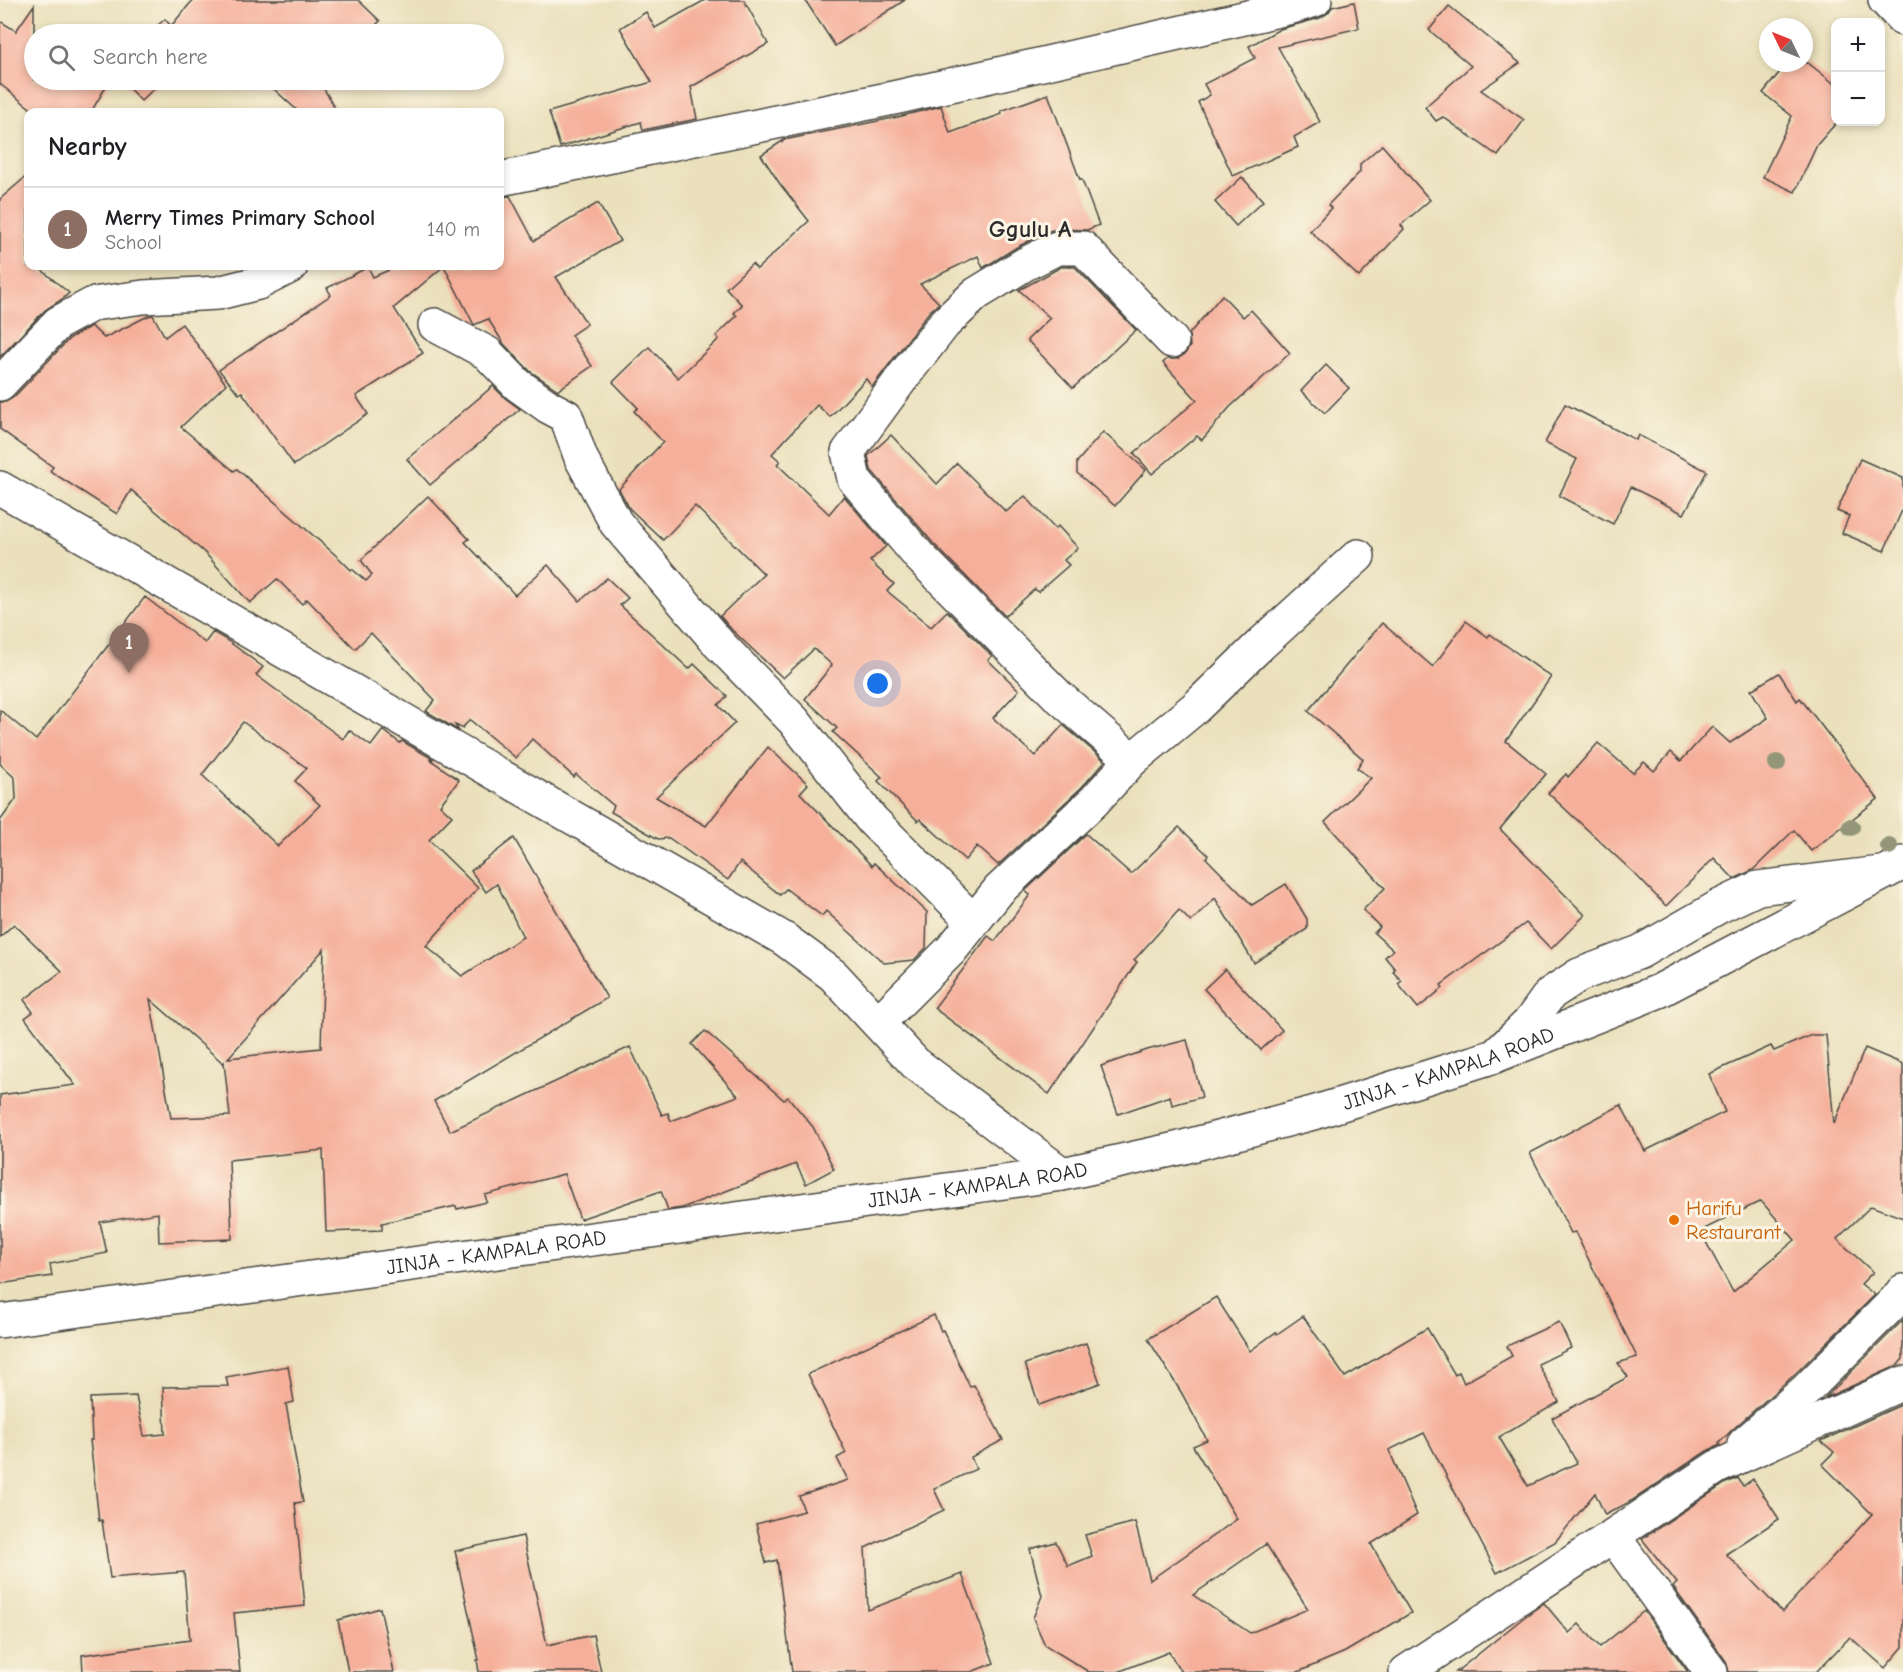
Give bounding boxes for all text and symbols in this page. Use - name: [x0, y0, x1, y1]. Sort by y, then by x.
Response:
- north arrow: [1759, 18, 1813, 72]
- map controls: [1831, 18, 1885, 126]
- button: +: [1831, 18, 1885, 72]
- search box: [24, 24, 504, 90]
- icon: search: [45, 41, 78, 74]
- text: Search here: [93, 44, 208, 70]
- button: −: [1831, 72, 1885, 126]
- text: Nearby: [48, 132, 127, 162]
- text: Merry Times Primary School: [105, 205, 375, 231]
- district label: Ggulu A: [989, 215, 1072, 243]
- text: 1: [64, 218, 71, 241]
- text: 140 m: [427, 218, 480, 241]
- text: School: [105, 231, 162, 254]
- pin: 1: [110, 624, 148, 673]
- your location: [863, 669, 892, 698]
- street label: JINJA - KAMPALA ROAD: [1340, 1022, 1558, 1115]
- street label: JINJA - KAMPALA ROAD: [866, 1157, 1090, 1213]
- place label: Harifu Restaurant: [1686, 1196, 1782, 1244]
- marker: Harifu Restaurant: [1667, 1213, 1681, 1227]
- street label: JINJA - KAMPALA ROAD: [385, 1225, 608, 1279]

